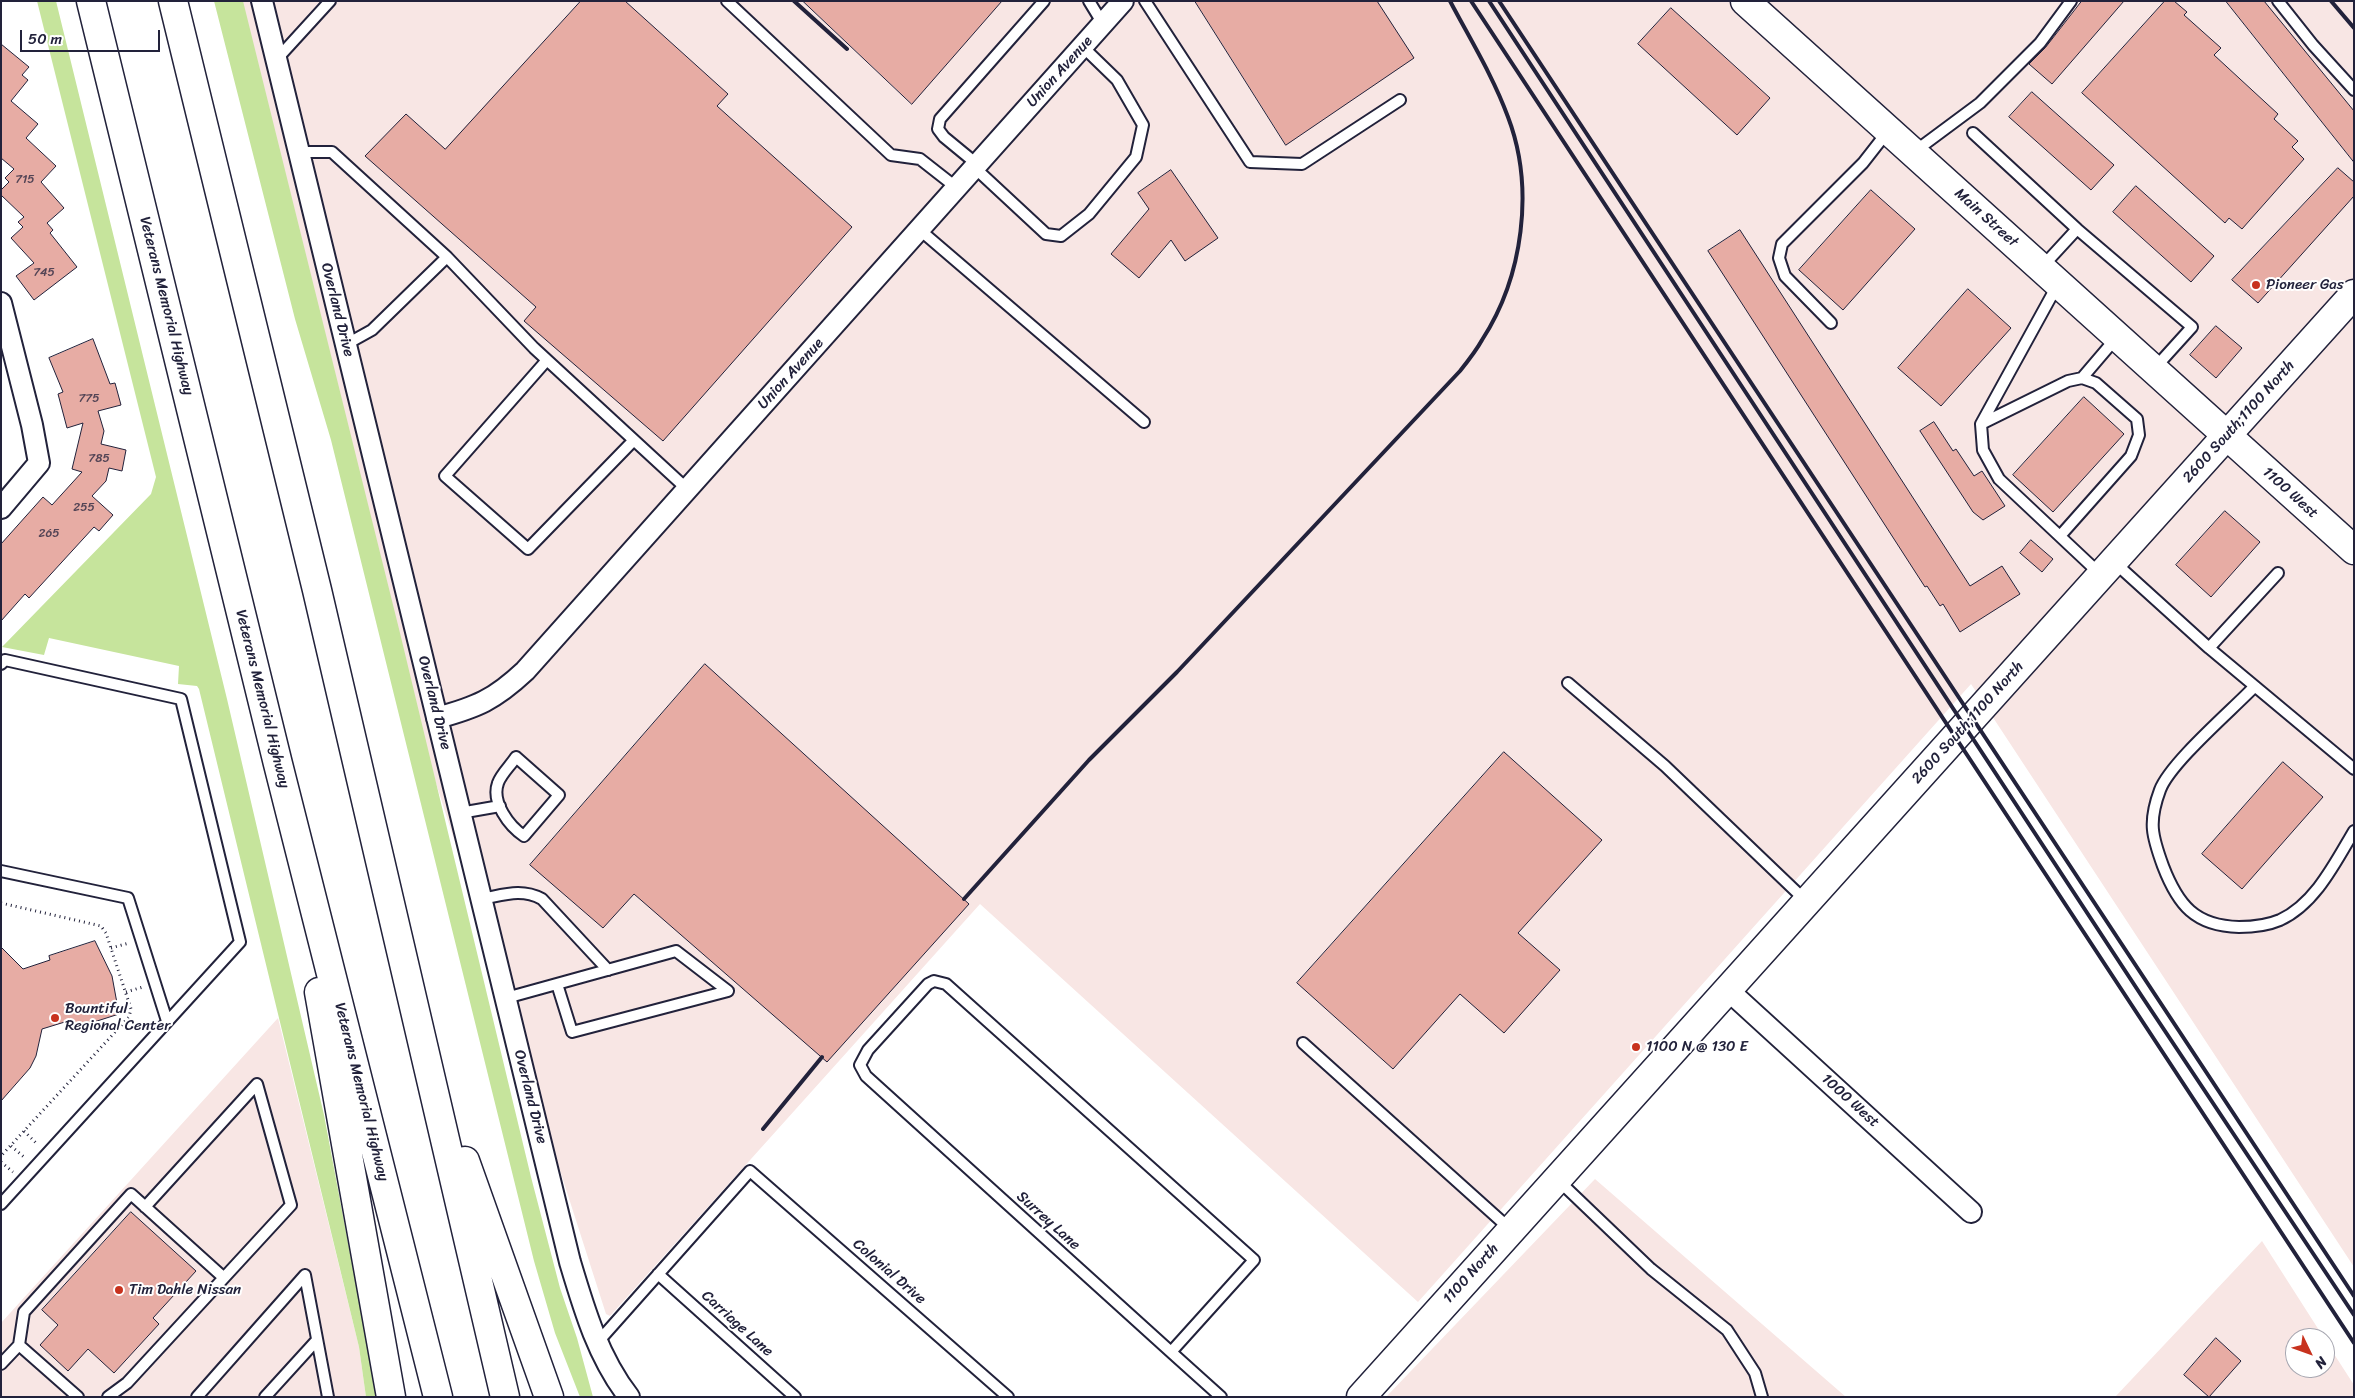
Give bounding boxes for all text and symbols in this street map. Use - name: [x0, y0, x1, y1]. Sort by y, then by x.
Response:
- scale bar: [22, 20, 162, 52]
- text: 50 m: [28, 26, 62, 52]
- street label: Union Avenue: [1023, 33, 1097, 111]
- house number: 715: [15, 173, 35, 187]
- street label: Main Street: [1950, 185, 2022, 251]
- street label: Veterans Memorial Highway: [135, 215, 197, 397]
- street label: Overland Drive: [317, 261, 357, 359]
- house number: 745: [33, 266, 55, 280]
- place label: Pioneer Gas: [2266, 276, 2344, 294]
- marker: Pioneer Gas: [2250, 279, 2262, 291]
- street label: Union Avenue: [754, 335, 828, 413]
- street label: 2600 South;1100 North: [2179, 357, 2299, 487]
- house number: 775: [78, 392, 100, 406]
- house number: 785: [88, 452, 110, 466]
- street label: 1100 West: [2259, 463, 2321, 523]
- house number: 255: [73, 501, 95, 515]
- house number: 265: [38, 527, 60, 541]
- street label: Veterans Memorial Highway: [231, 608, 293, 790]
- street label: Overland Drive: [414, 654, 454, 752]
- street label: 2600 South;1100 North: [1908, 658, 2028, 788]
- place label: Bountiful Regional Center: [65, 1000, 170, 1035]
- street label: Veterans Memorial Highway: [330, 1001, 392, 1183]
- marker: Bountiful Regional Center: [49, 1012, 61, 1024]
- place label: 1100 N @ 130 E: [1646, 1038, 1748, 1056]
- marker: 1100 N @ 130 E: [1630, 1041, 1642, 1053]
- street label: Overland Drive: [510, 1048, 550, 1146]
- street label: 1000 West: [1817, 1070, 1883, 1132]
- street label: Surrey Lane: [1013, 1188, 1083, 1254]
- street label: Colonial Drive: [849, 1235, 929, 1309]
- street label: 1100 North: [1439, 1240, 1503, 1308]
- place label: Tim Dahle Nissan: [129, 1281, 241, 1299]
- marker: Tim Dahle Nissan: [113, 1284, 125, 1296]
- street label: Carriage Lane: [697, 1287, 777, 1361]
- north arrow: [2285, 1328, 2335, 1378]
- text: N: [2308, 1351, 2333, 1375]

